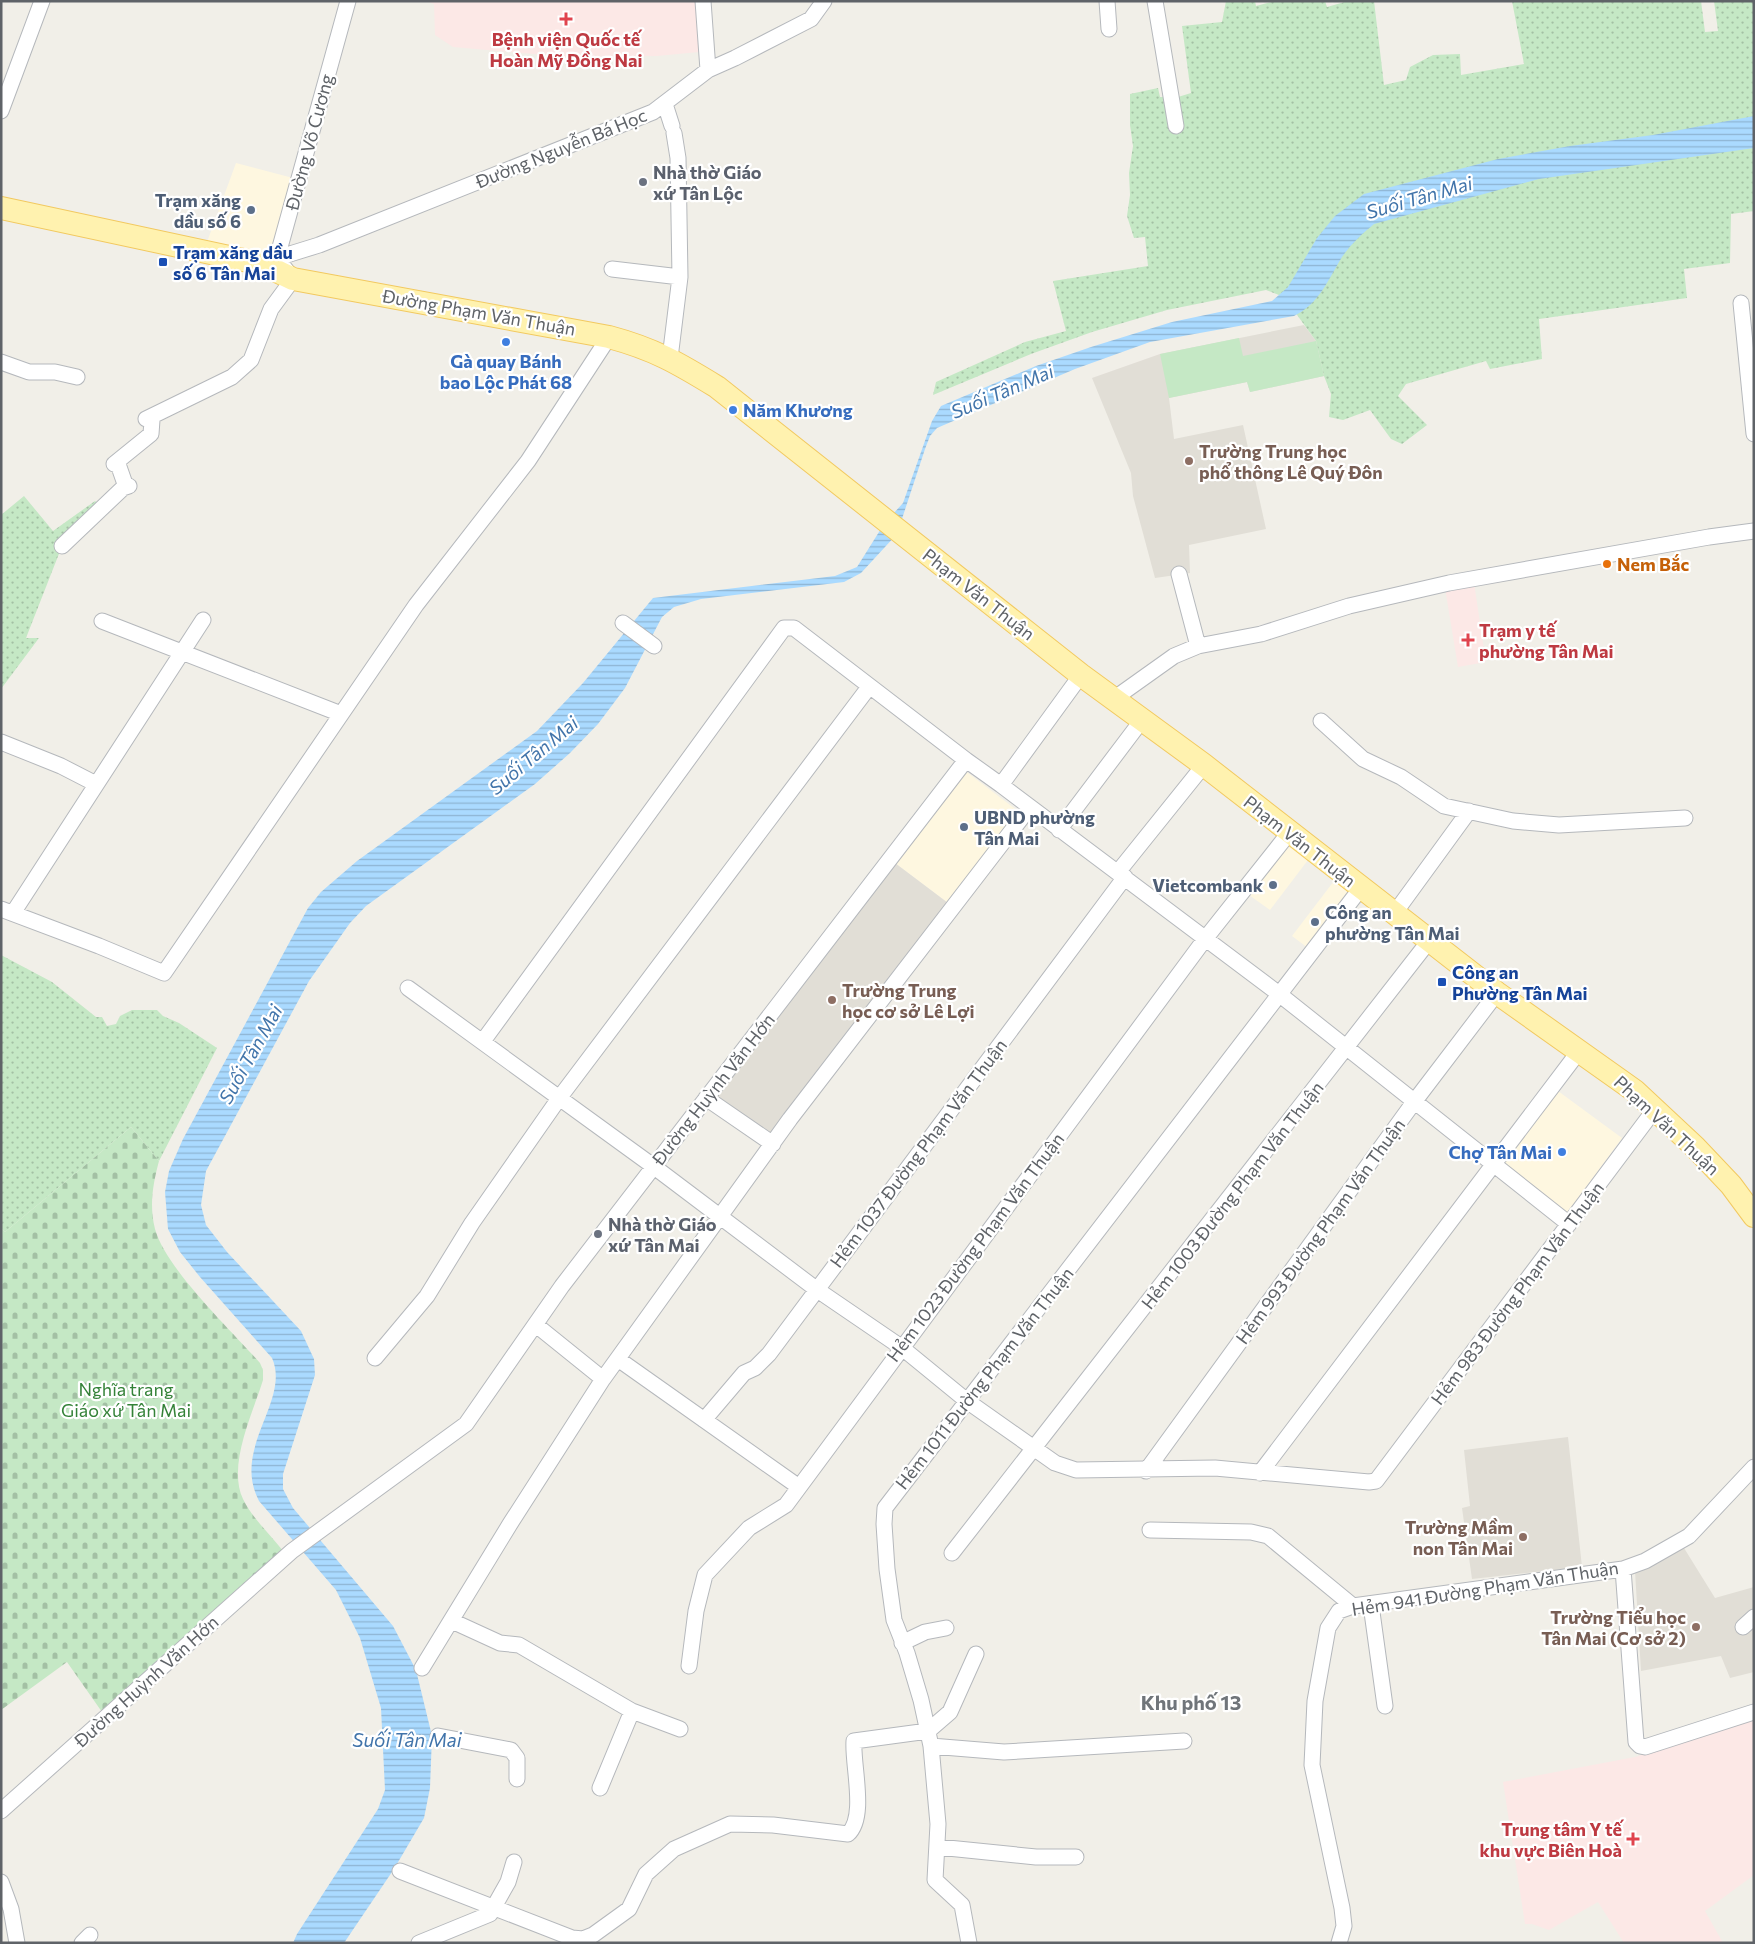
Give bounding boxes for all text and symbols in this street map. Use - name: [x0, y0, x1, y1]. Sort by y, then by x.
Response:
- marker: Bệnh viện Quốc tế Hoàn Mỹ Đồng Nai: [559, 12, 573, 26]
- place label: Bệnh viện Quốc tế Hoàn Mỹ Đồng Nai: [489, 28, 643, 71]
- street label: Đường Võ Cương: [280, 71, 338, 213]
- street label: Đường Nguyễn Bá Học: [471, 104, 650, 193]
- place label: Nhà thờ Giáo xứ Tân Lộc: [653, 161, 762, 204]
- water label: Suối Tân Mai: [1363, 171, 1476, 223]
- marker: Nhà thờ Giáo xứ Tân Lộc: [637, 176, 649, 188]
- place label: Trạm xăng dầu số 6: [155, 189, 241, 232]
- marker: Trạm xăng dầu số 6: [245, 204, 257, 216]
- place label: Trạm xăng dầu số 6 Tân Mai: [173, 241, 293, 284]
- marker: Trạm xăng dầu số 6 Tân Mai: [157, 256, 169, 268]
- street label: Đường Phạm Văn Thuận: [380, 284, 577, 340]
- marker: Gà quay Bánh bao Lộc Phát 68: [500, 336, 512, 348]
- place label: Gà quay Bánh bao Lộc Phát 68: [440, 350, 572, 393]
- water label: Suối Tân Mai: [947, 359, 1058, 423]
- place label: Năm Khương: [743, 399, 853, 421]
- marker: Năm Khương: [727, 404, 739, 416]
- place label: Trường Trung học phổ thông Lê Quý Đôn: [1199, 440, 1383, 483]
- marker: Trường Trung học phổ thông Lê Quý Đôn: [1183, 455, 1195, 467]
- street label: Phạm Văn Thuận: [919, 543, 1039, 645]
- place label: Nem Bắc: [1617, 553, 1689, 575]
- marker: Nem Bắc: [1601, 558, 1613, 570]
- place label: Trạm y tế phường Tân Mai: [1479, 619, 1613, 662]
- marker: Trạm y tế phường Tân Mai: [1461, 633, 1475, 647]
- water label: Suối Tân Mai: [484, 710, 583, 799]
- street label: Phạm Văn Thuận: [1240, 790, 1360, 892]
- place label: UBND phường Tân Mai: [974, 806, 1095, 849]
- marker: UBND phường Tân Mai: [958, 821, 970, 833]
- place label: Vietcombank: [1152, 874, 1264, 896]
- marker: Vietcombank: [1267, 879, 1279, 891]
- place label: Công an phường Tân Mai: [1325, 901, 1459, 944]
- marker: Công an phường Tân Mai: [1309, 916, 1321, 928]
- place label: Công an Phường Tân Mai: [1452, 961, 1587, 1004]
- marker: Công an Phường Tân Mai: [1436, 976, 1448, 988]
- place label: Trường Trung học cơ sở Lê Lợi: [842, 979, 974, 1022]
- marker: Trường Trung học cơ sở Lê Lợi: [826, 994, 838, 1006]
- water label: Suối Tân Mai: [213, 1000, 287, 1107]
- street label: Đường Huỳnh Văn Hớn: [646, 1009, 779, 1170]
- street label: Hẻm 1037 Đường Phạm Văn Thuận: [825, 1034, 1011, 1272]
- street label: Phạm Văn Thuận: [1610, 1071, 1724, 1179]
- street label: Hẻm 1003 Đường Phạm Văn Thuận: [1136, 1077, 1328, 1313]
- street label: Hẻm 993 Đường Phạm Văn Thuận: [1231, 1114, 1409, 1348]
- street label: Hẻm 1023 Đường Phạm Văn Thuận: [882, 1128, 1068, 1366]
- place label: Chợ Tân Mai: [1448, 1141, 1552, 1163]
- marker: Chợ Tân Mai: [1556, 1146, 1568, 1158]
- street label: Hẻm 983 Đường Phạm Văn Thuận: [1426, 1177, 1608, 1409]
- place label: Nhà thờ Giáo xứ Tân Mai: [608, 1213, 717, 1256]
- marker: Nhà thờ Giáo xứ Tân Mai: [592, 1228, 604, 1240]
- street label: Hẻm 1011 Đường Phạm Văn Thuận: [890, 1262, 1078, 1494]
- park label: Nghĩa trang Giáo xứ Tân Mai: [61, 1378, 191, 1421]
- place label: Trường Mầm non Tân Mai: [1405, 1516, 1513, 1559]
- marker: Trường Mầm non Tân Mai: [1517, 1531, 1529, 1543]
- street label: Hẻm 941 Đường Phạm Văn Thuận: [1350, 1556, 1620, 1620]
- place label: Trường Tiểu học Tân Mai (Cơ sở 2): [1541, 1606, 1686, 1649]
- street label: Đường Huỳnh Văn Hớn: [69, 1611, 223, 1752]
- marker: Trường Tiểu học Tân Mai (Cơ sở 2): [1690, 1621, 1702, 1633]
- district label: Khu phố 13: [1141, 1690, 1241, 1714]
- water label: Suối Tân Mai: [352, 1728, 463, 1751]
- place label: Trung tâm Y tế khu vực Biên Hoà: [1479, 1818, 1625, 1861]
- marker: Trung tâm Y tế khu vực Biên Hoà: [1626, 1832, 1640, 1846]

